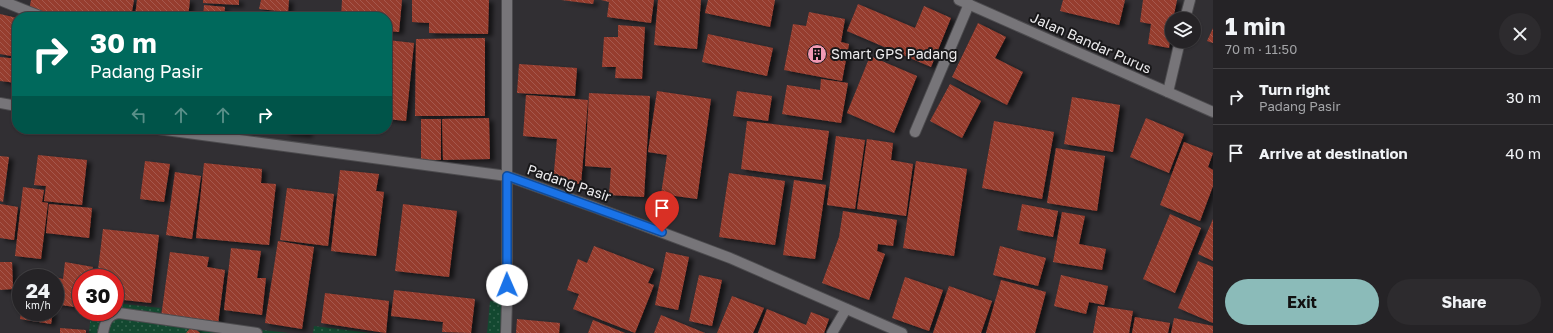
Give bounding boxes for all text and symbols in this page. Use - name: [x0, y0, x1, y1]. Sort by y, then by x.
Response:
- street label: Jalan Bandar Purus: [1028, 8, 1154, 77]
- text: 1 min: [1225, 11, 1285, 40]
- map controls: [1165, 12, 1201, 48]
- button: layers: [1165, 12, 1201, 48]
- button: close: [1499, 13, 1541, 55]
- text: 30 m: [90, 26, 157, 59]
- icon: right: [24, 28, 76, 80]
- text: 70 m · 11:50: [1225, 41, 1297, 57]
- building icon: Smart GPS Padang: [806, 43, 828, 65]
- place label: Smart GPS Padang: [831, 45, 957, 62]
- text: Padang Pasir: [90, 60, 203, 82]
- text: Turn right: [1259, 80, 1330, 98]
- icon: right: [1225, 86, 1247, 108]
- text: 30 m: [1506, 88, 1541, 106]
- text: Padang Pasir: [1259, 98, 1340, 114]
- icon: left: [128, 104, 150, 126]
- icon: ahead: [170, 104, 192, 126]
- icon: ahead: [212, 104, 234, 126]
- icon: right: [254, 104, 276, 126]
- icon: arrive: [1225, 142, 1247, 164]
- text: Arrive at destination: [1259, 144, 1408, 162]
- text: 40 m: [1506, 144, 1541, 162]
- street label: Padang Pasir: [525, 160, 614, 205]
- pin: [645, 191, 679, 232]
- icon: arrive: [651, 197, 673, 219]
- position arrow: [486, 264, 528, 306]
- speed limit sign: 30: [72, 269, 124, 321]
- text: 24: [26, 278, 50, 302]
- button: Exit: [1225, 279, 1379, 325]
- button: Share: [1387, 279, 1541, 325]
- text: km/h: [25, 299, 51, 311]

